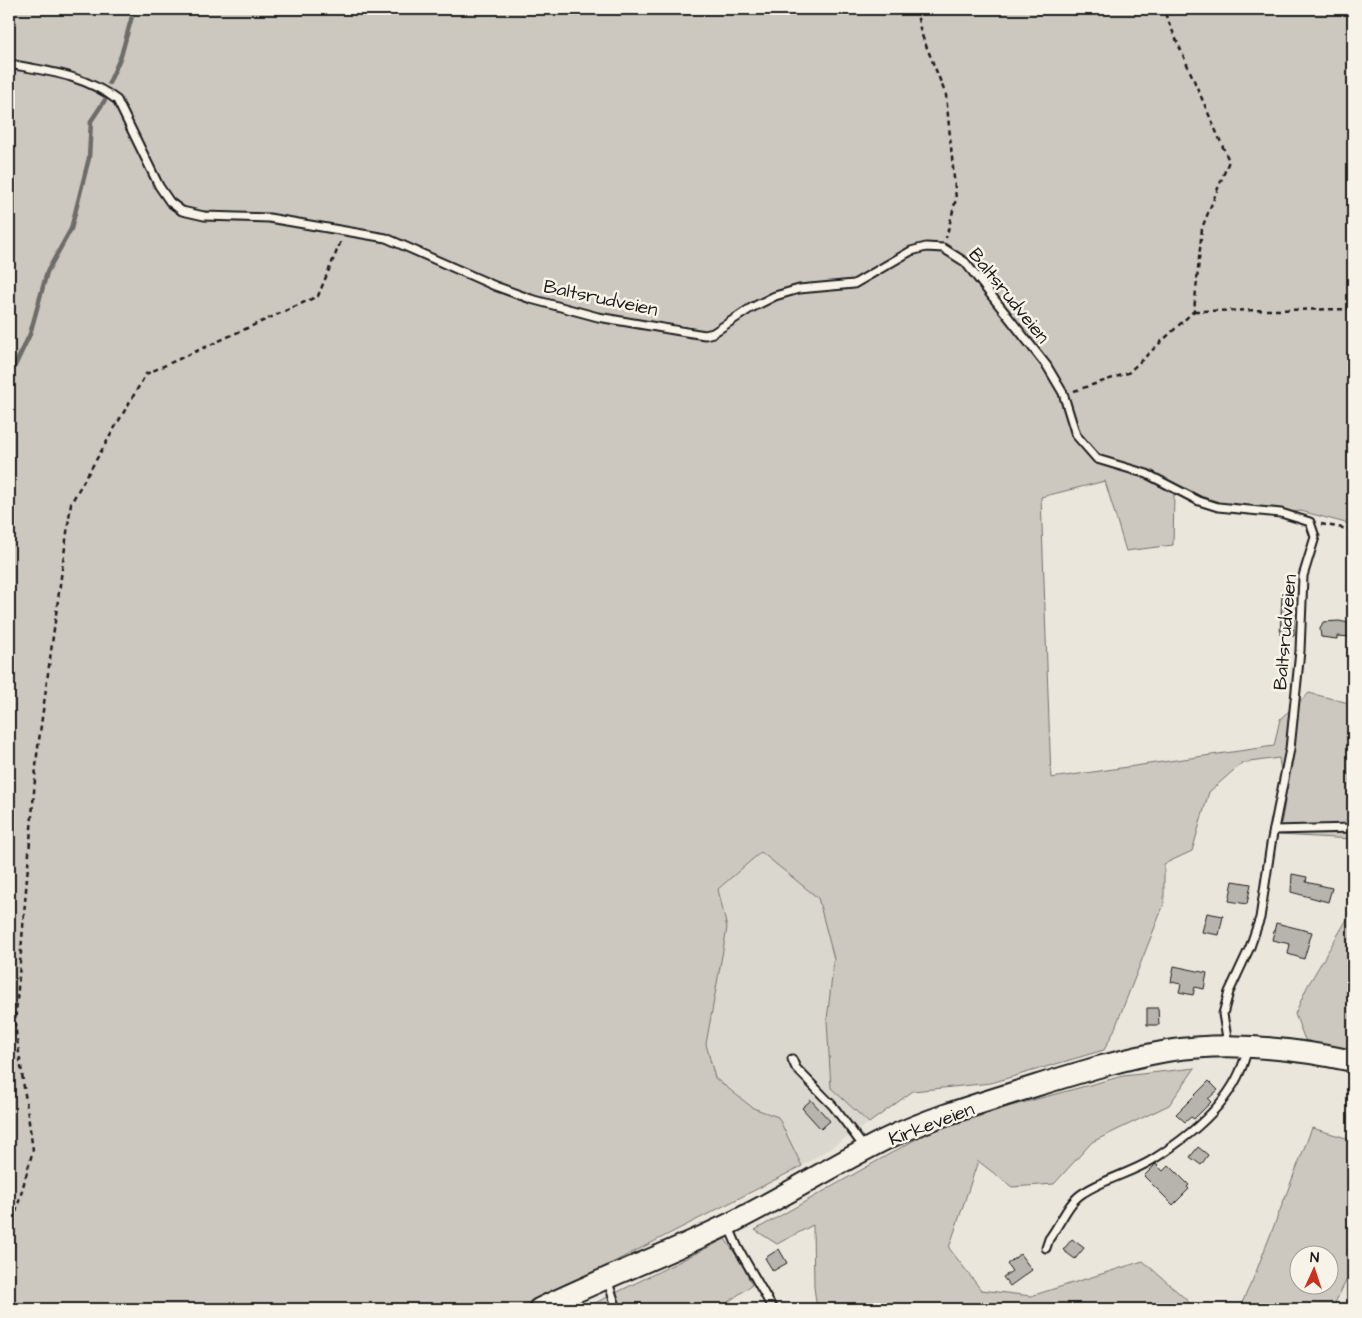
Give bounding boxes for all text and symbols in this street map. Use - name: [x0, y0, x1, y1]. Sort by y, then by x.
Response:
- street label: Baltsrudveien: [962, 242, 1056, 350]
- street label: Baltsrudveien: [541, 273, 660, 324]
- street label: Baltsrudveien: [1267, 573, 1304, 691]
- street label: Kirkeveien: [885, 1096, 978, 1153]
- north arrow: [1290, 1246, 1340, 1296]
- text: N: [1310, 1248, 1320, 1268]

